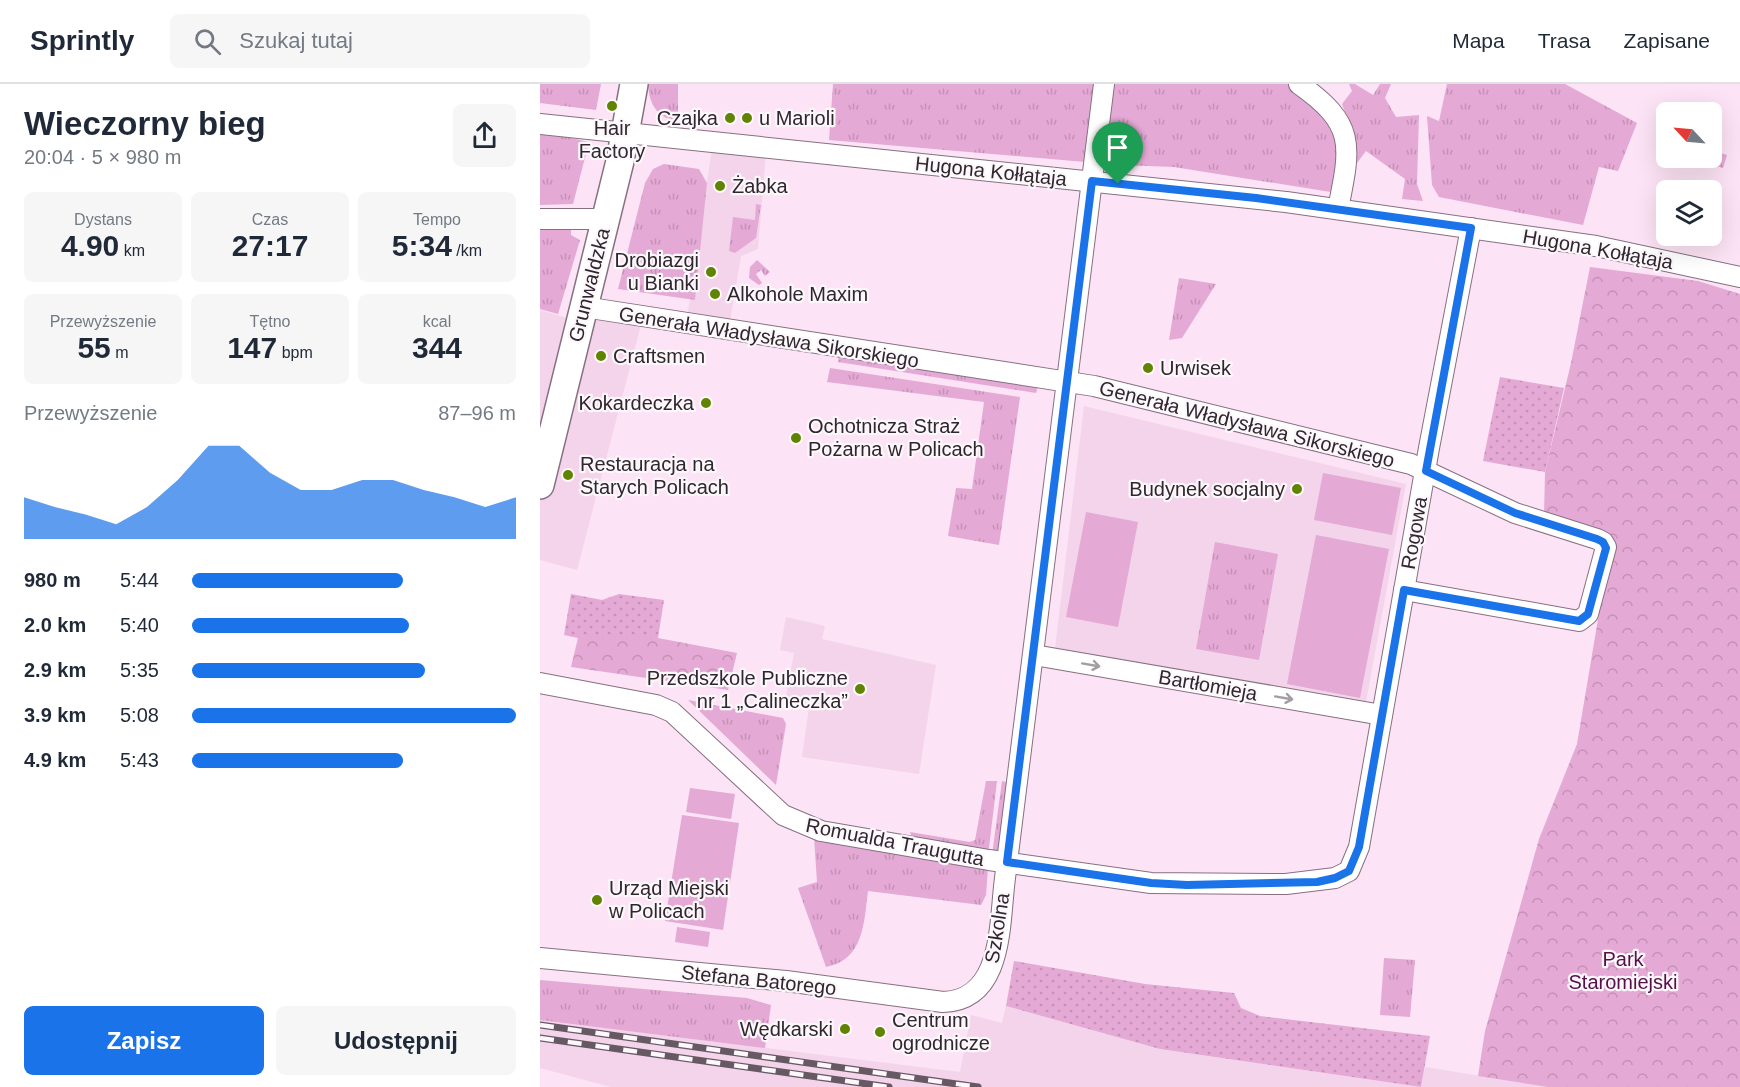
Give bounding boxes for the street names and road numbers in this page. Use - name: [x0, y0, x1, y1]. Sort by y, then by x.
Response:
- street label: Hugona Kołłątaja: [914, 152, 1069, 190]
- street label: Grunwaldzka: [564, 225, 614, 344]
- street label: Hugona Kołłątaja: [1521, 225, 1676, 273]
- street label: Generała Władysława Sikorskiego: [617, 302, 921, 372]
- street label: Generała Władysława Sikorskiego: [1097, 377, 1397, 471]
- street label: Rogowa: [1397, 494, 1431, 571]
- street label: Bartłomieja: [1157, 665, 1260, 705]
- street label: Romualda Traugutta: [804, 814, 987, 870]
- street label: Szkolna: [981, 890, 1014, 965]
- street label: Stefana Batorego: [680, 961, 838, 999]

